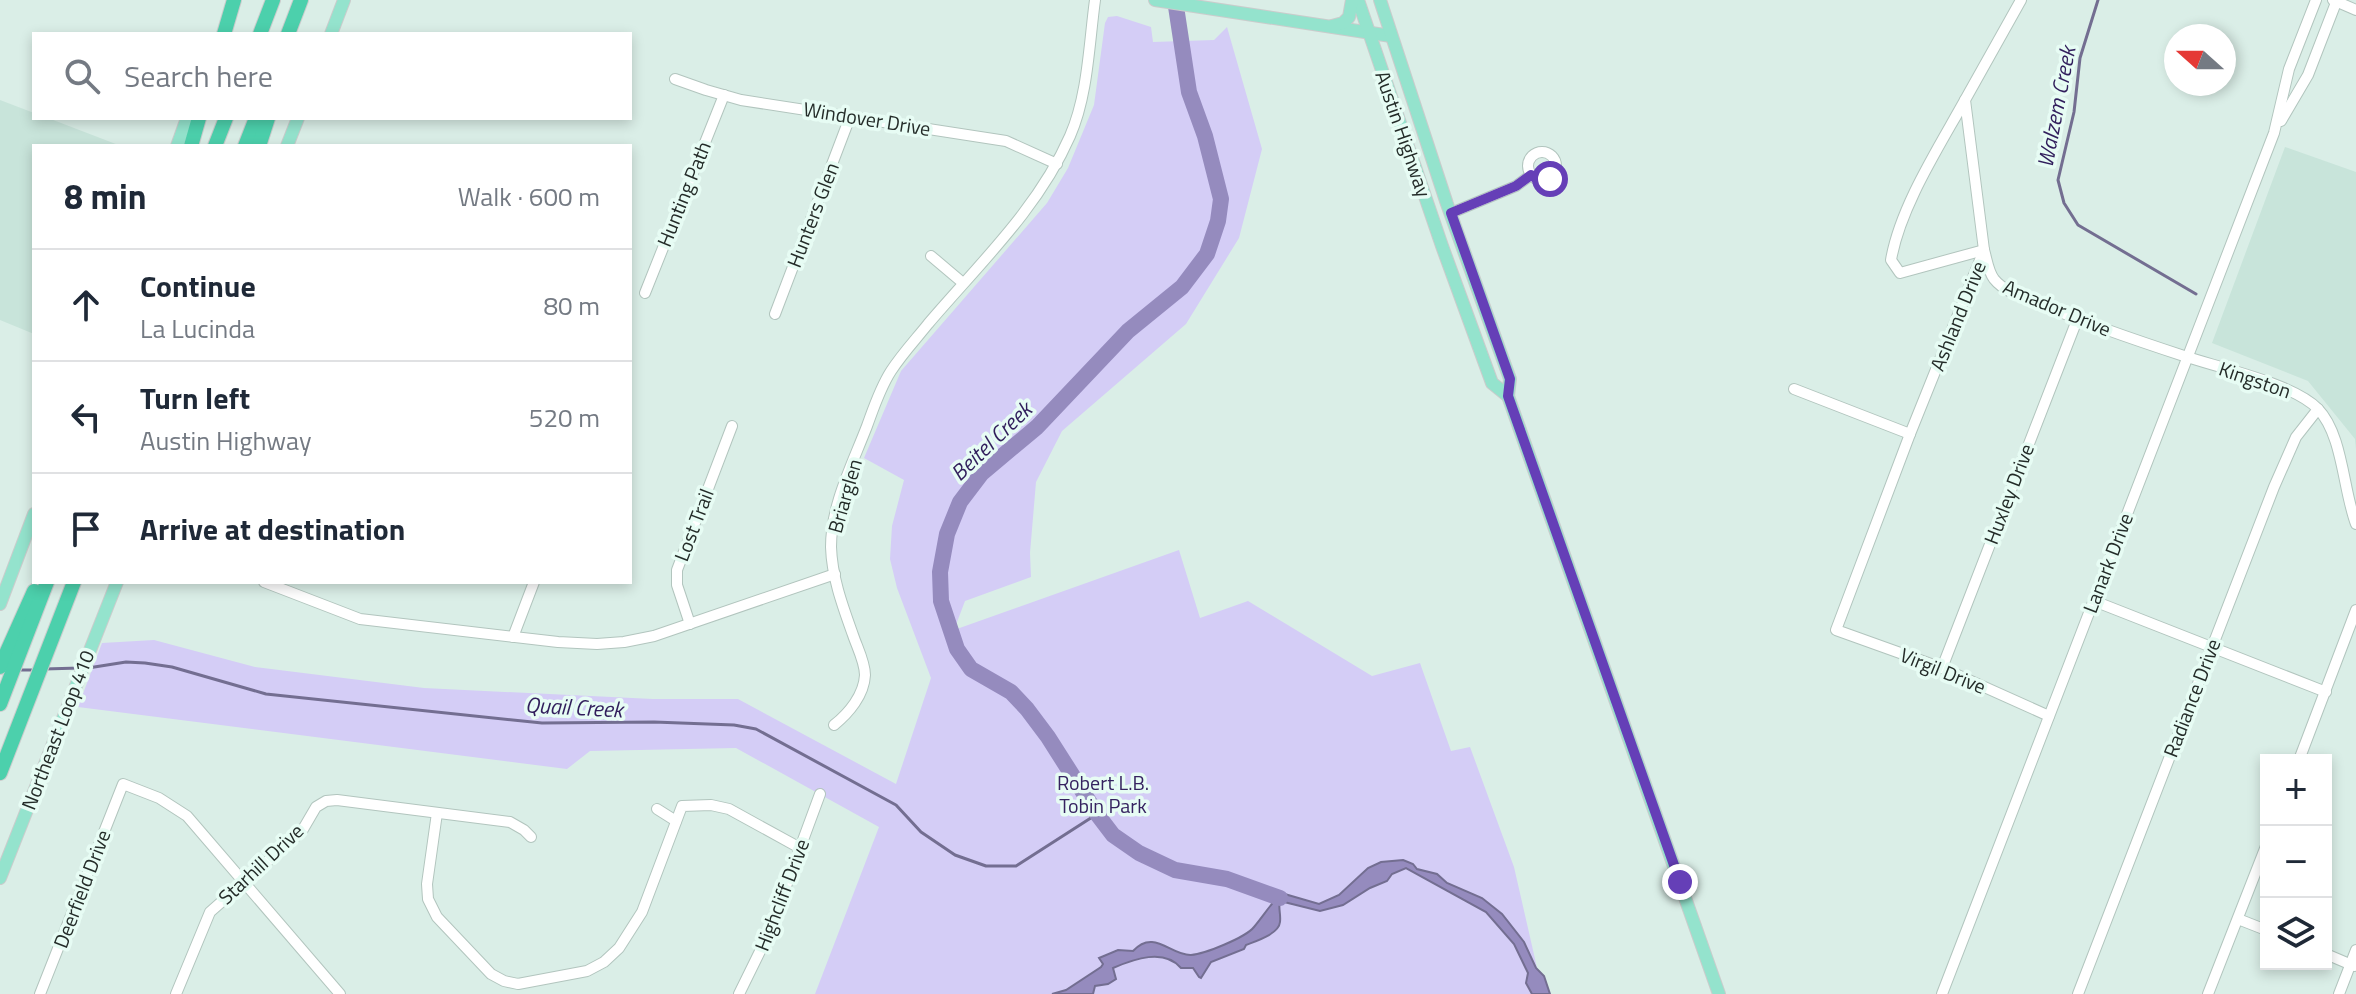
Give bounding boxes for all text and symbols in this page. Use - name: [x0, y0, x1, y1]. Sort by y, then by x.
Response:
- north arrow: [2164, 24, 2236, 96]
- search box: [32, 32, 632, 120]
- water label: Walzem Creek: [2028, 41, 2085, 170]
- text: Search here: [124, 53, 273, 99]
- icon: search: [60, 54, 104, 98]
- street label: Austin Highway: [1367, 66, 1440, 202]
- street label: Windover Drive: [801, 93, 933, 144]
- street label: Hunting Path: [648, 136, 719, 251]
- street label: Hunters Glen: [778, 158, 847, 272]
- route start: [1532, 161, 1568, 197]
- text: 8 min: [64, 170, 147, 222]
- text: Walk · 600 m: [458, 177, 600, 216]
- street label: Ashland Drive: [1921, 256, 1994, 375]
- text: Continue: [140, 263, 256, 309]
- street label: Amador Drive: [1998, 271, 2116, 344]
- icon: ahead: [64, 283, 108, 327]
- text: 80 m: [543, 286, 600, 325]
- text: La Lucinda: [140, 309, 255, 348]
- street label: Kingston: [2215, 353, 2295, 406]
- text: Turn left: [140, 375, 250, 421]
- water label: Beitel Creek: [943, 392, 1041, 489]
- icon: left: [64, 395, 108, 439]
- text: 520 m: [529, 398, 600, 437]
- text: Austin Highway: [140, 421, 311, 460]
- street label: Huxley Drive: [1975, 439, 2042, 549]
- street label: Briarglen: [819, 455, 870, 537]
- street label: Lost Trail: [666, 484, 722, 566]
- text: Arrive at destination: [140, 506, 405, 552]
- icon: arrive: [64, 507, 108, 551]
- street label: Lanark Drive: [2074, 508, 2141, 617]
- street label: Radiance Drive: [2155, 634, 2228, 762]
- street label: Virgil Drive: [1896, 639, 1991, 702]
- street label: Northeast Loop 410: [13, 646, 102, 814]
- water label: Quail Creek: [524, 687, 626, 727]
- map controls: [2260, 754, 2332, 970]
- button: +: [2260, 754, 2332, 826]
- park label: Robert L.B. Tobin Park: [1057, 767, 1149, 821]
- street label: Starhill Drive: [211, 816, 310, 911]
- street label: Deerfield Drive: [45, 825, 118, 952]
- button: −: [2260, 826, 2332, 898]
- street label: Highcliff Drive: [746, 834, 817, 955]
- route end: [1662, 864, 1698, 900]
- button: layers: [2260, 898, 2332, 970]

